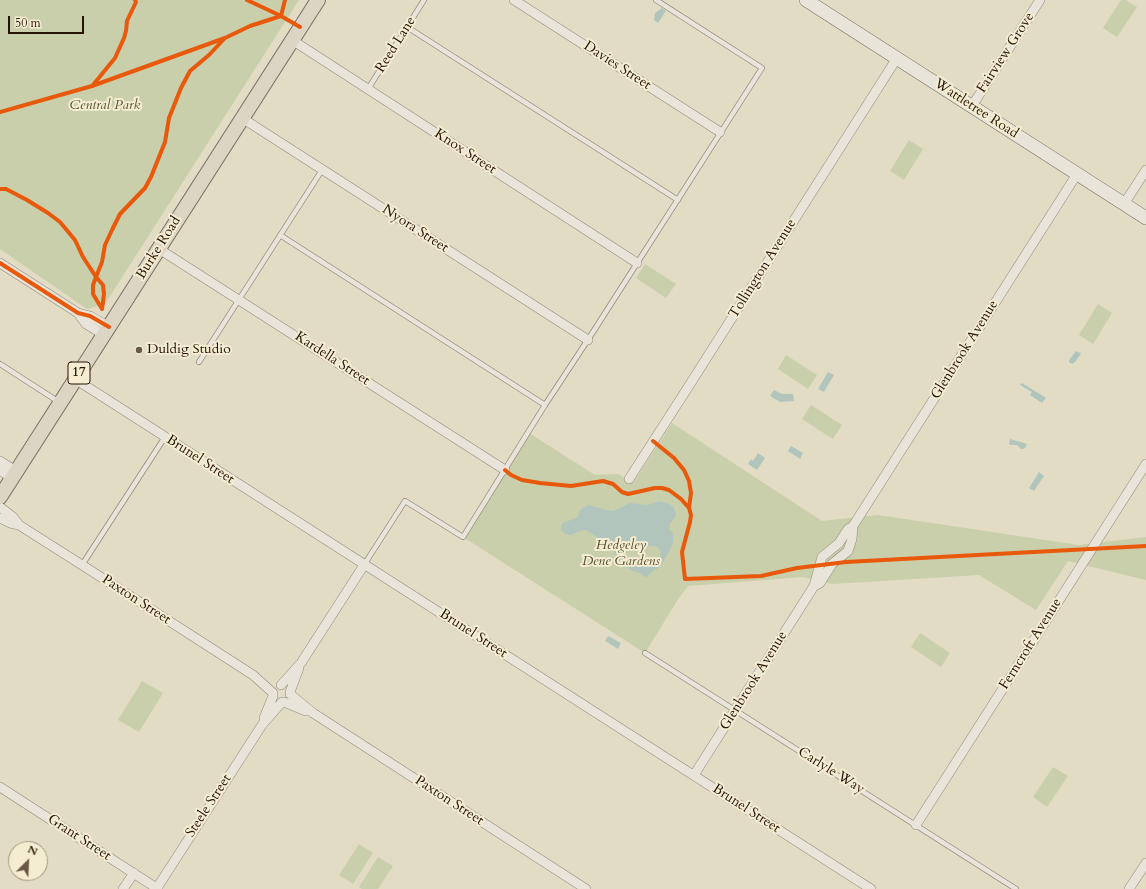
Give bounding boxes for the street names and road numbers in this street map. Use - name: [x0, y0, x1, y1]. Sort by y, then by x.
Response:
- street label: Fairview Grove: [974, 10, 1038, 96]
- street label: Reed Lane: [372, 14, 420, 76]
- street label: Davies Street: [580, 38, 654, 94]
- street label: Wattletree Road: [931, 76, 1021, 142]
- street label: Knox Street: [431, 126, 499, 178]
- street label: Nyora Street: [379, 201, 451, 257]
- street label: Burke Road: [133, 214, 185, 282]
- street label: Tollington Avenue: [726, 216, 800, 322]
- street label: Glenbrook Avenue: [928, 297, 1002, 403]
- street label: Kardella Street: [291, 329, 373, 389]
- road number: 17: [68, 362, 90, 384]
- street label: Brunel Street: [163, 432, 237, 488]
- street label: Paxton Street: [98, 572, 174, 628]
- street label: Ferncroft Avenue: [996, 595, 1066, 693]
- street label: Brunel Street: [436, 606, 510, 662]
- street label: Glenbrook Avenue: [717, 628, 791, 734]
- street label: Carlyle Way: [795, 744, 867, 798]
- street label: Steele Street: [182, 771, 236, 841]
- street label: Paxton Street: [411, 773, 487, 829]
- street label: Brunel Street: [709, 781, 783, 837]
- street label: Grant Street: [44, 811, 114, 865]

